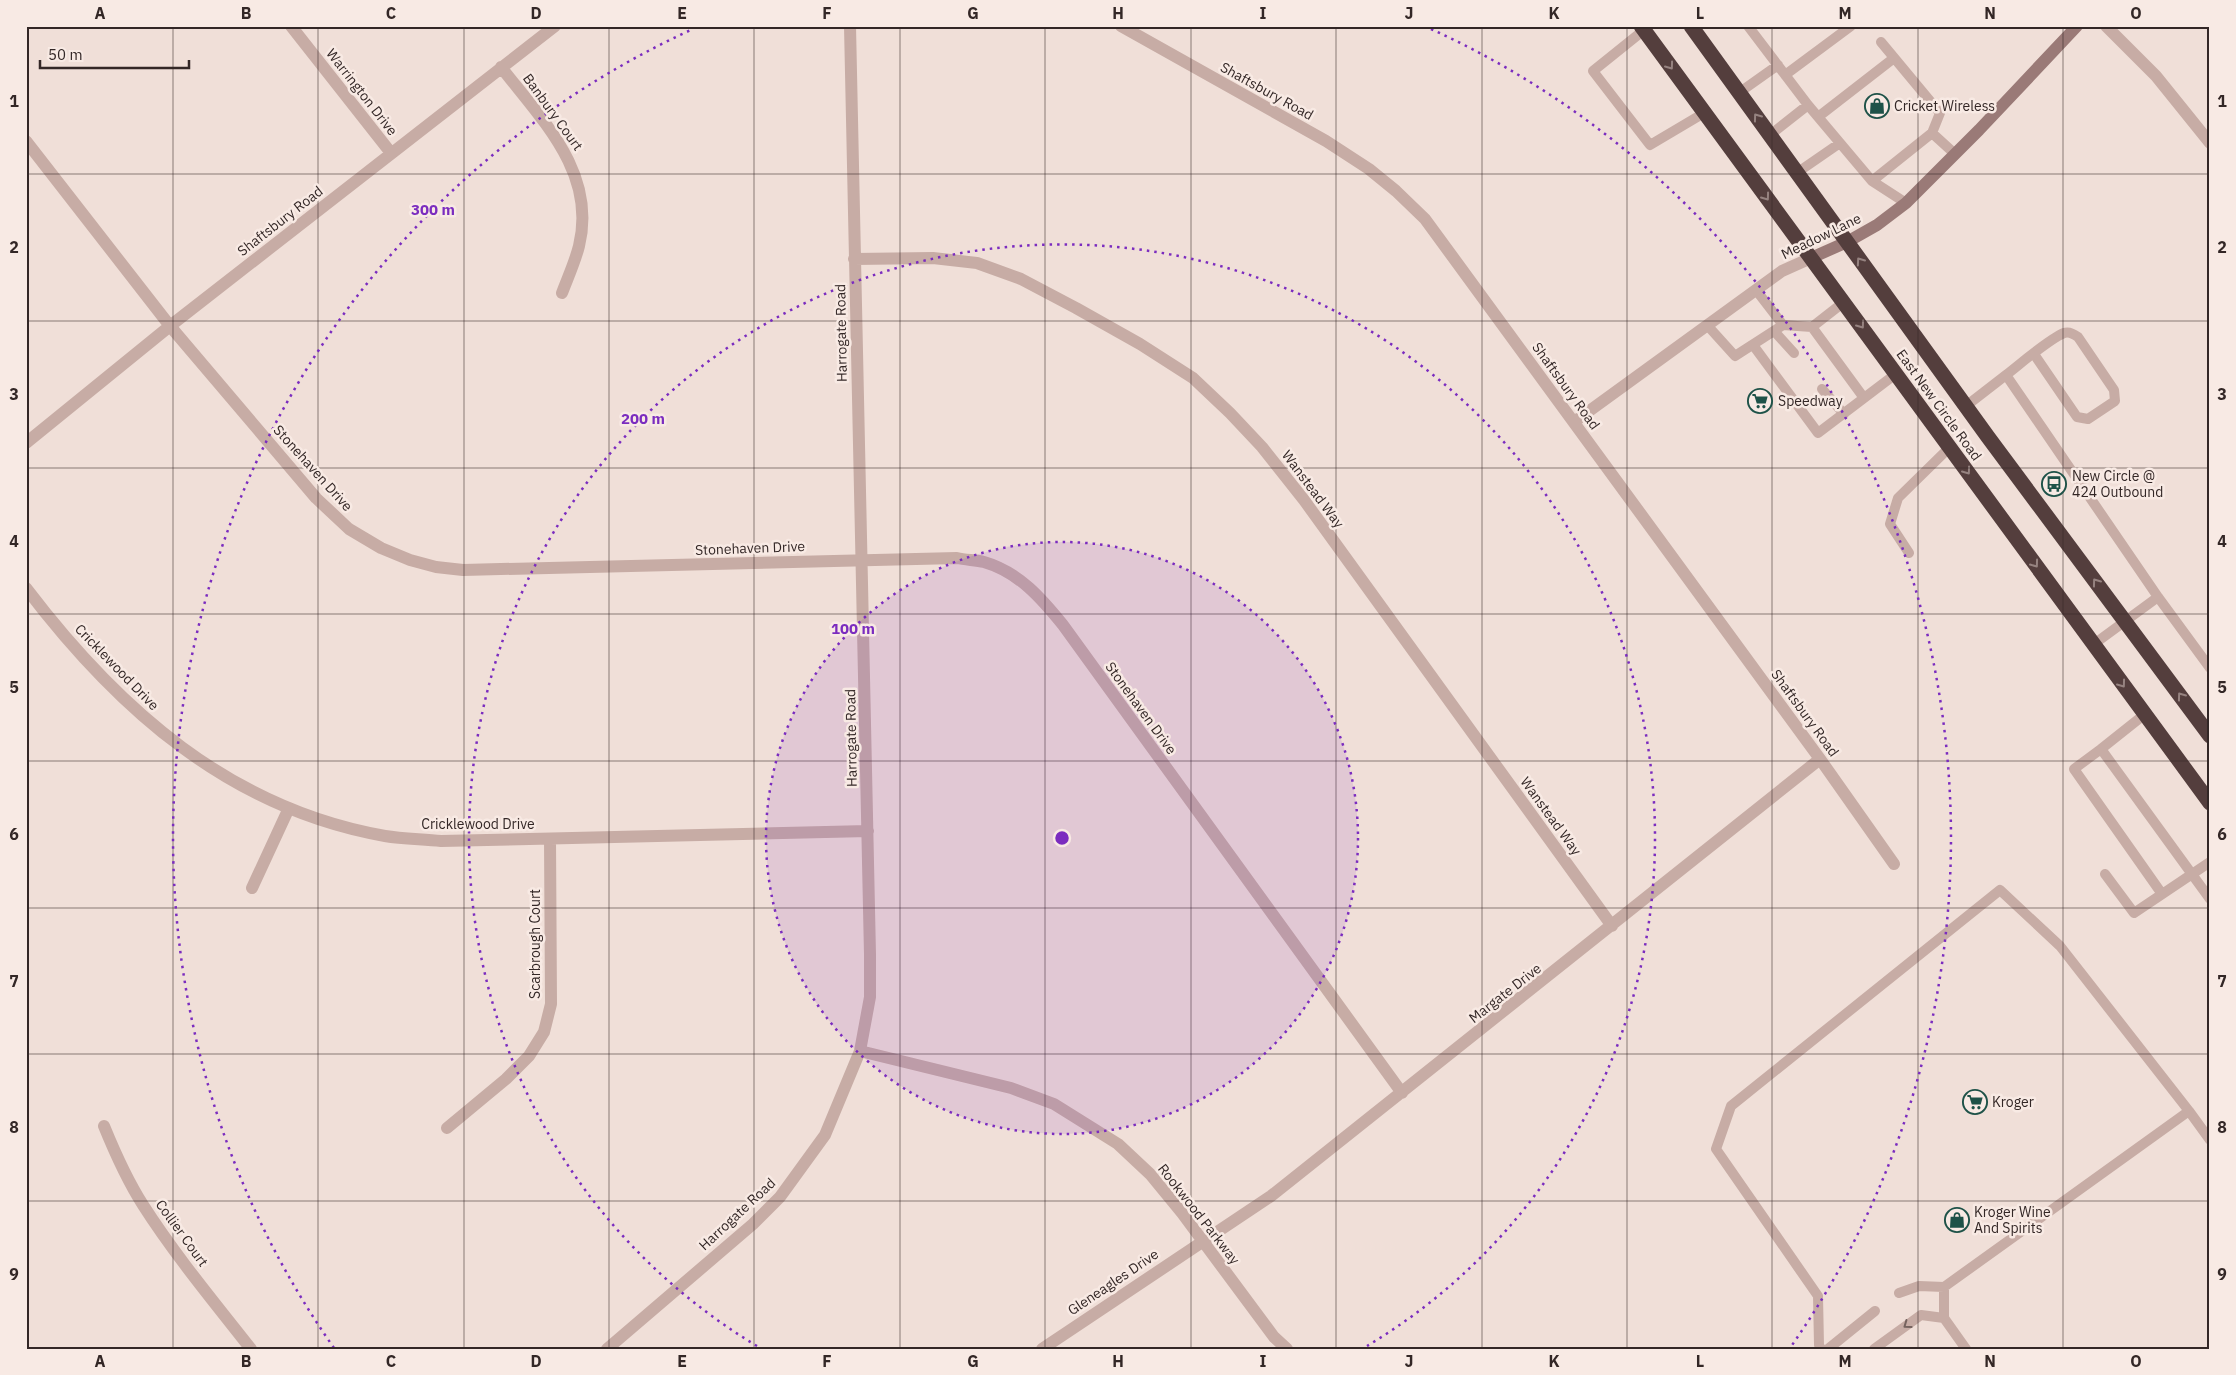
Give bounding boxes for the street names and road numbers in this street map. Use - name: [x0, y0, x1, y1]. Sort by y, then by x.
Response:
- street label: Warrington Drive: [322, 45, 402, 139]
- street label: Shaftsbury Road: [1217, 58, 1317, 124]
- street label: Banbury Court: [519, 70, 587, 154]
- street label: Shaftsbury Road: [234, 182, 326, 260]
- street label: Meadow Lane: [1778, 209, 1864, 263]
- street label: Harrogate Road: [831, 284, 851, 382]
- street label: Shaftsbury Road: [1528, 339, 1604, 433]
- street label: East New Circle Road: [1893, 346, 1985, 464]
- street label: Stonehaven Drive: [270, 421, 357, 515]
- street label: Wanstead Way: [1278, 447, 1348, 531]
- street label: Stonehaven Drive: [695, 537, 806, 559]
- street label: Cricklewood Drive: [71, 620, 163, 714]
- street label: Stonehaven Drive: [1101, 658, 1181, 758]
- street label: Shaftsbury Road: [1767, 666, 1843, 760]
- street label: Harrogate Road: [841, 689, 861, 787]
- street label: Wanstead Way: [1516, 773, 1586, 859]
- street label: Cricklewood Drive: [421, 815, 535, 833]
- street label: Scarbrough Court: [526, 889, 544, 999]
- street label: Margate Drive: [1465, 959, 1545, 1027]
- street label: Rookwood Parkway: [1154, 1160, 1244, 1268]
- street label: Harrogate Road: [695, 1174, 779, 1254]
- street label: Collier Court: [152, 1196, 212, 1270]
- street label: Gleneagles Drive: [1064, 1245, 1162, 1319]

